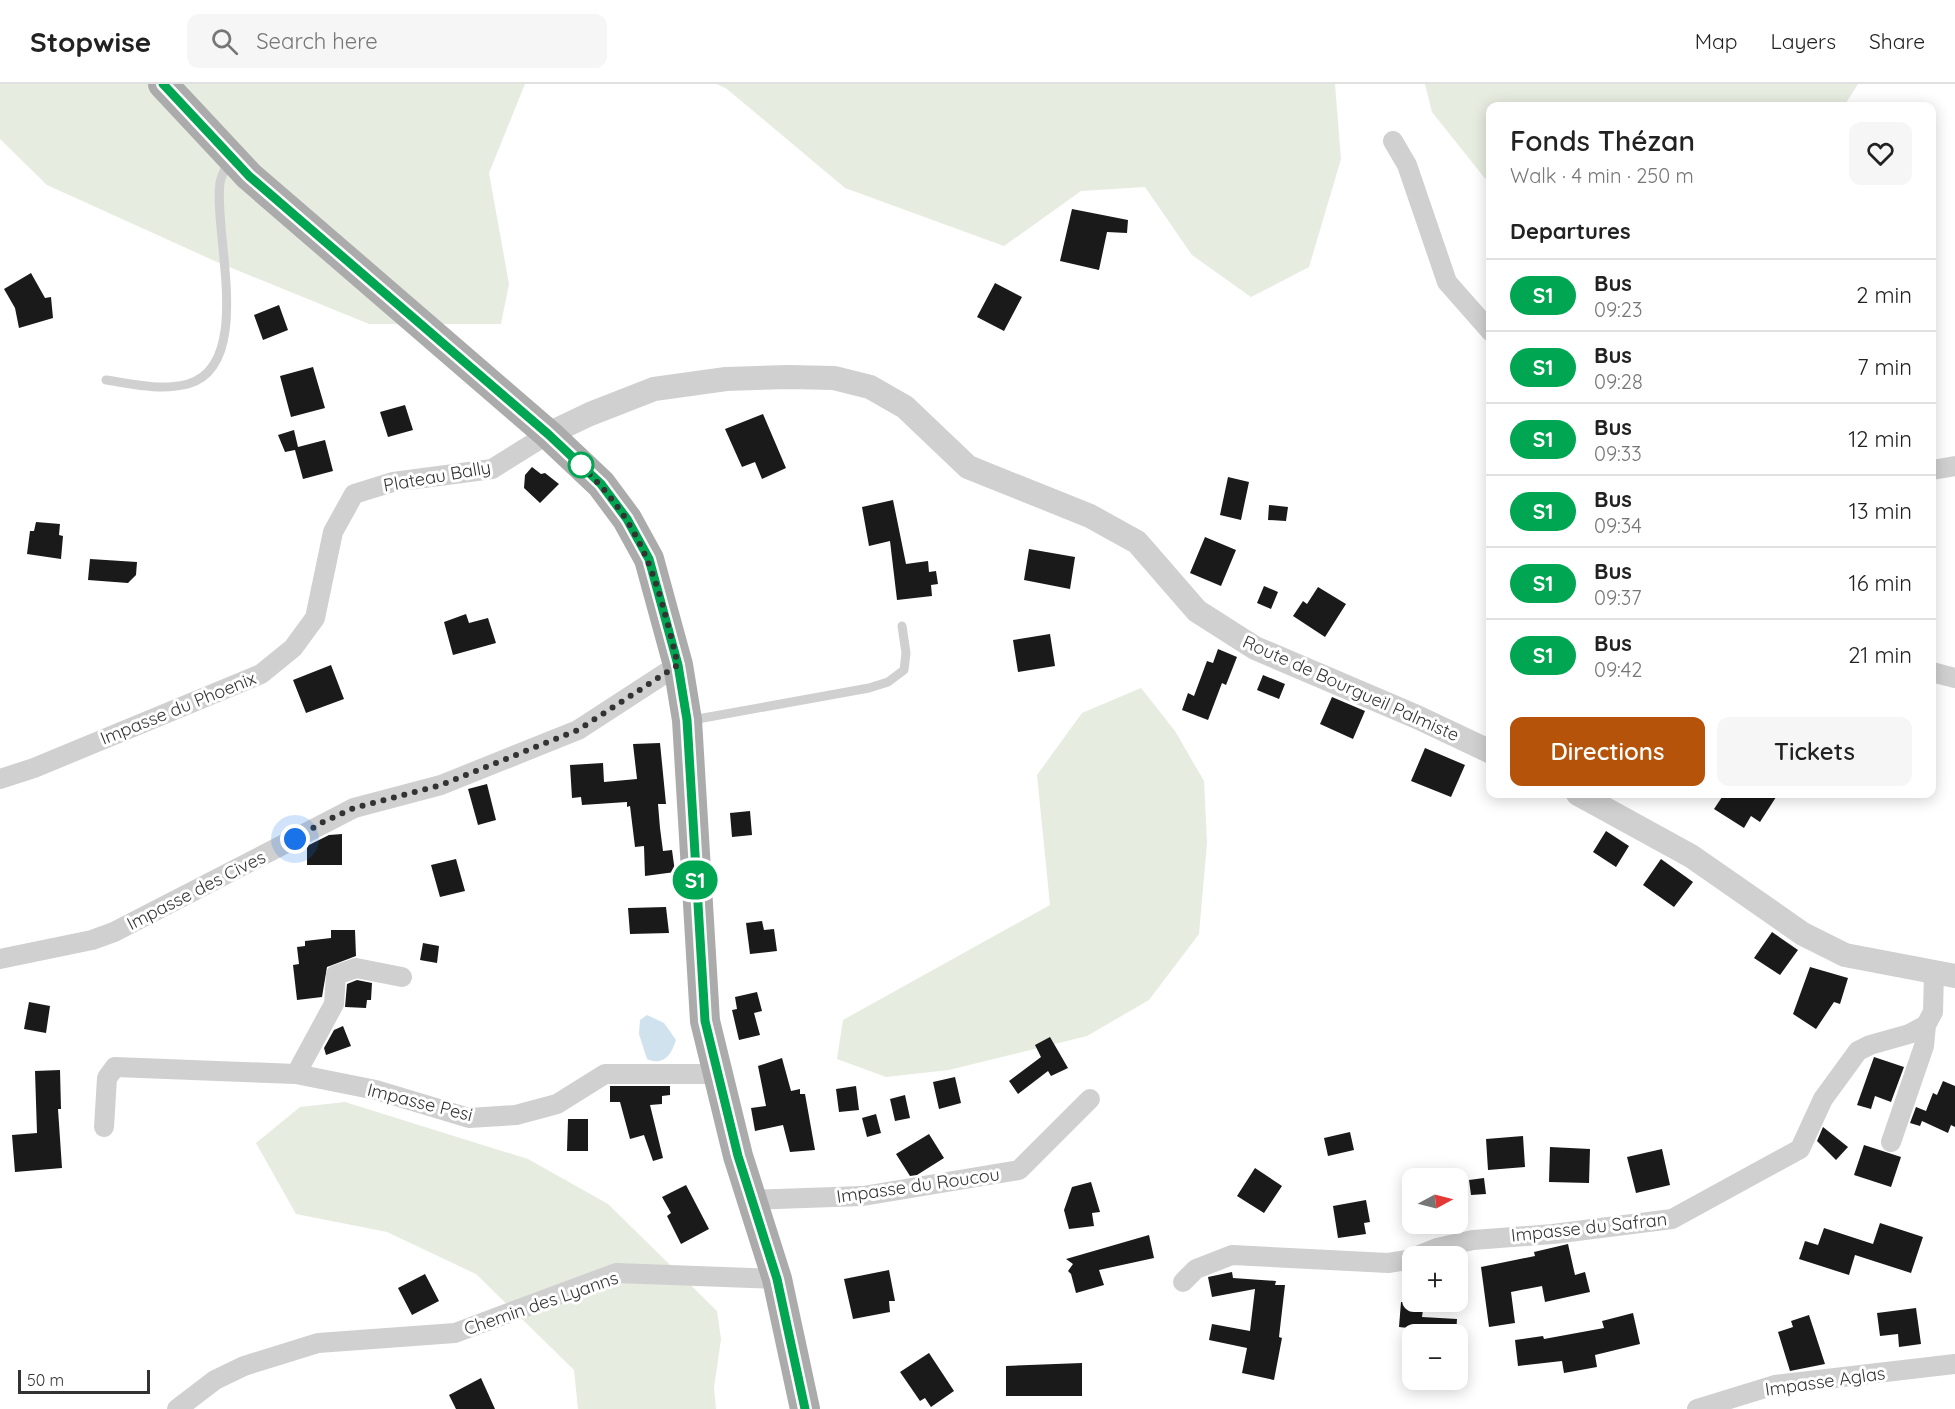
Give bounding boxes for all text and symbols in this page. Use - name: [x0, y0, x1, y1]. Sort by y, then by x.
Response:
- search box: [187, 14, 607, 68]
- text: Stopwise: [30, 24, 151, 59]
- icon: search: [208, 25, 241, 58]
- text: Search here: [256, 27, 378, 55]
- text: Map: [1695, 28, 1738, 54]
- text: Layers: [1771, 28, 1836, 54]
- text: Share: [1869, 28, 1925, 54]
- button: heart: [1849, 122, 1912, 185]
- text: Fonds Thézan: [1510, 123, 1695, 158]
- text: Walk · 4 min · 250 m: [1510, 163, 1694, 188]
- text: Departures: [1510, 217, 1631, 245]
- text: Bus: [1594, 269, 1632, 297]
- text: 2 min: [1856, 281, 1912, 309]
- text: S1: [1533, 282, 1553, 308]
- text: 09:23: [1594, 297, 1642, 322]
- text: Bus: [1594, 341, 1632, 369]
- text: 7 min: [1857, 353, 1912, 381]
- text: S1: [1533, 354, 1553, 380]
- text: 09:28: [1594, 369, 1643, 394]
- text: Bus: [1594, 413, 1632, 441]
- text: 12 min: [1848, 425, 1912, 453]
- text: S1: [1533, 426, 1553, 452]
- text: 09:33: [1594, 441, 1642, 466]
- unlabelled marker: [568, 452, 594, 478]
- street label: Plateau Bally: [381, 455, 493, 497]
- text: Bus: [1594, 485, 1632, 513]
- text: 13 min: [1849, 497, 1912, 525]
- text: S1: [1533, 498, 1553, 524]
- text: 09:34: [1594, 513, 1642, 538]
- text: Bus: [1594, 557, 1632, 585]
- text: 16 min: [1849, 569, 1912, 597]
- text: S1: [1533, 570, 1553, 596]
- text: 09:37: [1594, 585, 1642, 610]
- text: Bus: [1594, 629, 1632, 657]
- street label: Route de Bourgueil Palmiste: [1239, 630, 1463, 746]
- text: 21 min: [1848, 641, 1912, 669]
- text: S1: [1533, 642, 1553, 668]
- text: 09:42: [1594, 657, 1642, 682]
- street label: Impasse du Phoenix: [97, 666, 260, 750]
- button: Directions: [1510, 717, 1705, 786]
- button: Tickets: [1717, 717, 1912, 786]
- your location: [280, 824, 310, 854]
- street label: Impasse des Cives: [123, 845, 269, 935]
- line badge: S1: [668, 860, 722, 900]
- text: S1: [685, 867, 705, 893]
- street label: Impasse Pesi: [365, 1078, 475, 1126]
- street label: Impasse du Roucou: [835, 1162, 1001, 1208]
- north arrow: [1402, 1168, 1468, 1234]
- map controls: [1402, 1168, 1468, 1390]
- street label: Impasse du Safran: [1510, 1207, 1668, 1247]
- button: +: [1402, 1246, 1468, 1312]
- street label: Chemin des Lyanns: [461, 1266, 621, 1340]
- button: −: [1402, 1324, 1468, 1390]
- street label: Impasse Aglas: [1763, 1361, 1887, 1401]
- scale bar: [18, 1367, 150, 1394]
- text: 50 m: [27, 1370, 64, 1390]

